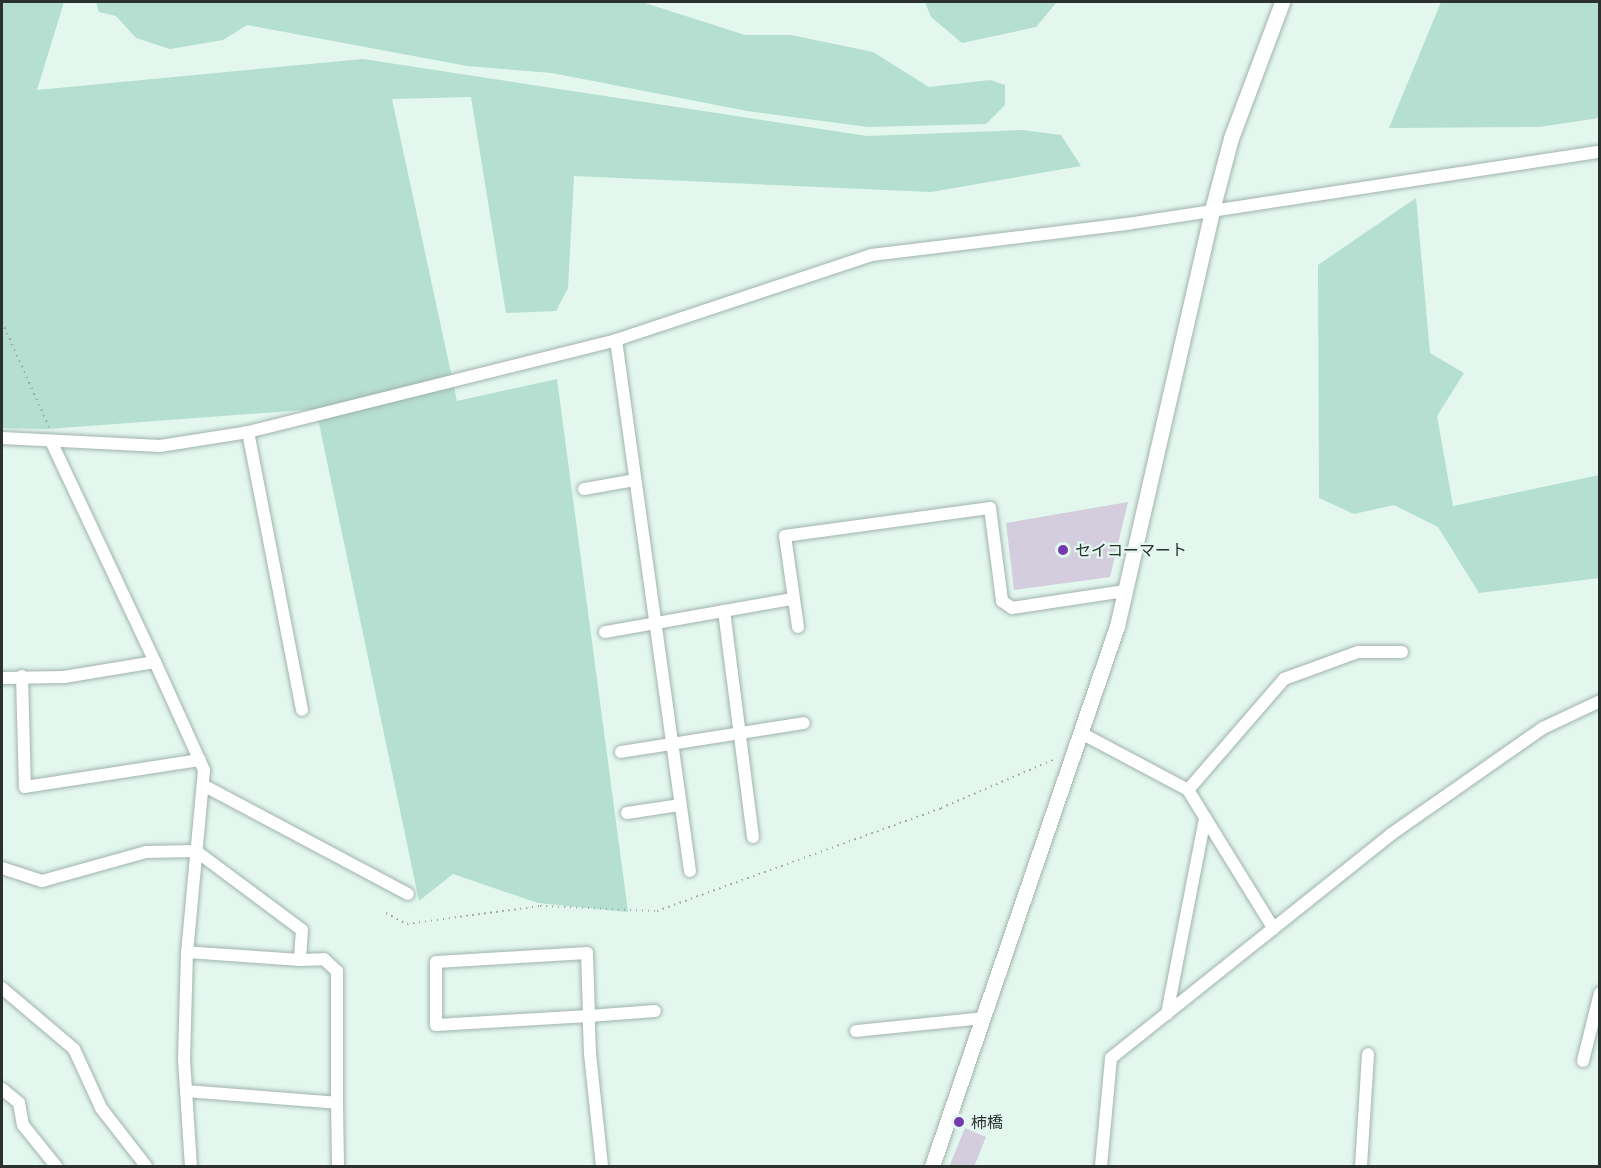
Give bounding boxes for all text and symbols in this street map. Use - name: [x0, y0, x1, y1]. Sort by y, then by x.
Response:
- place label: セイコーマート: [1075, 540, 1187, 560]
- marker: セイコーマート: [1056, 543, 1070, 557]
- place label: 柿橋: [971, 1112, 1003, 1132]
- marker: 柿橋: [952, 1115, 966, 1129]

